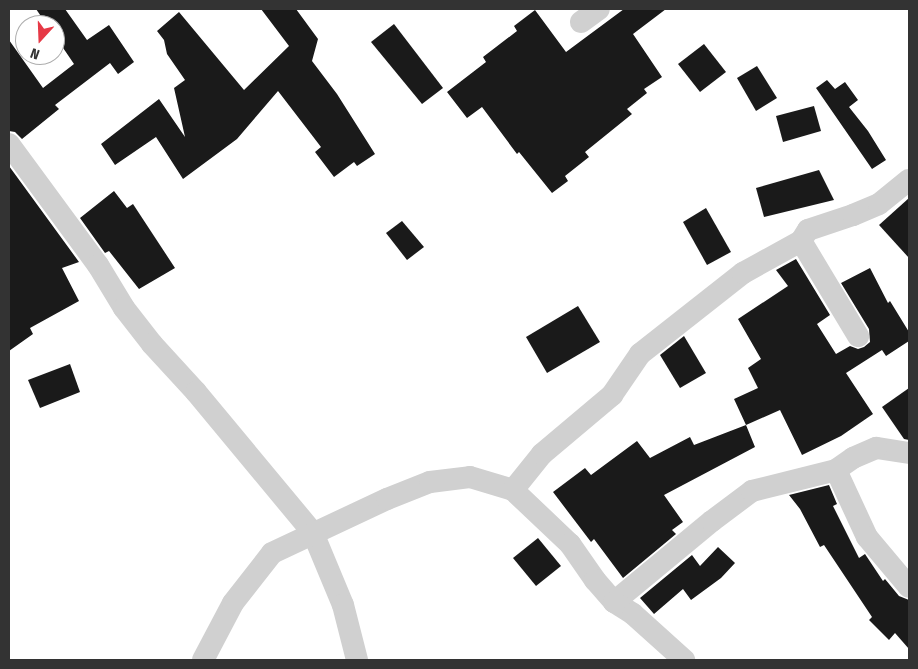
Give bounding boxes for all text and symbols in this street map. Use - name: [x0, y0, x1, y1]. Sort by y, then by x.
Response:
- north arrow: [15, 15, 65, 65]
- text: N: [28, 44, 42, 63]

